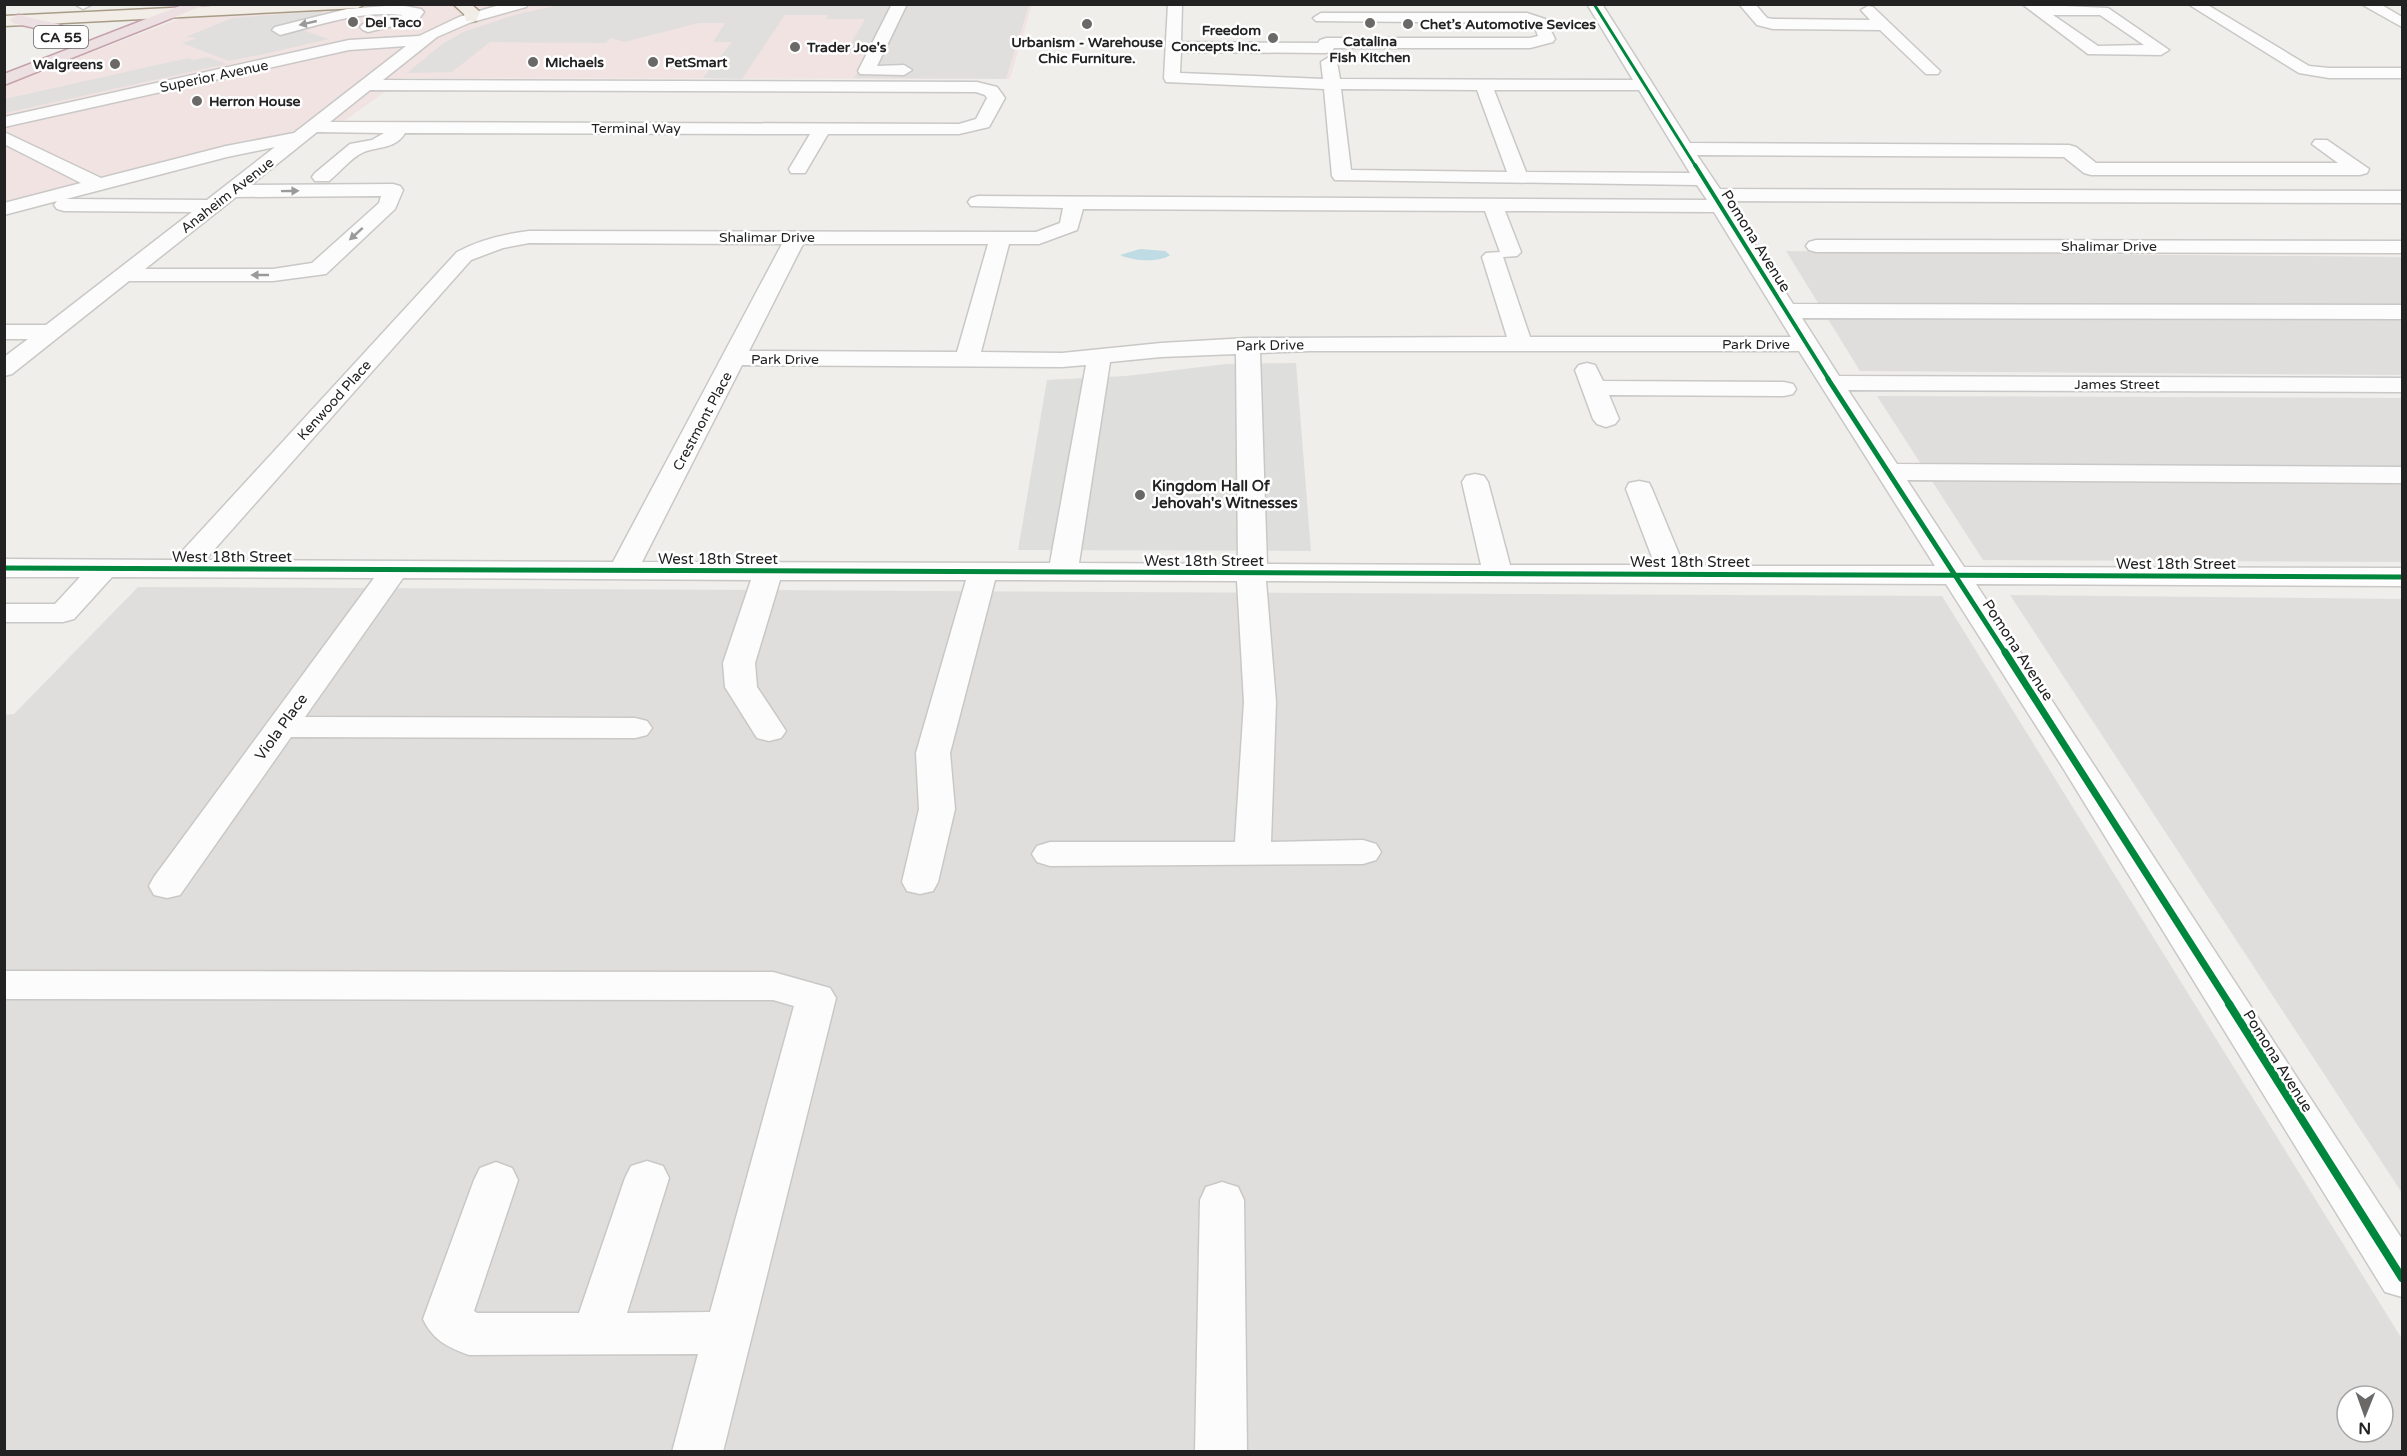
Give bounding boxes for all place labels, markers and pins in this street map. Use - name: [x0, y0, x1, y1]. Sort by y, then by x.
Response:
- place label: Del Taco: [365, 14, 422, 31]
- marker: Del Taco: [346, 15, 360, 29]
- marker: Catalina Fish Kitchen: [1363, 16, 1377, 30]
- place label: Chet’s Automotive Sevices: [1420, 16, 1596, 33]
- marker: Urbanism - Warehouse Chic Furniture.: [1080, 17, 1094, 31]
- marker: Chet’s Automotive Sevices: [1401, 17, 1415, 31]
- place label: Freedom Concepts Inc.: [1171, 22, 1261, 55]
- marker: Freedom Concepts Inc.: [1266, 31, 1280, 45]
- place label: Catalina Fish Kitchen: [1329, 33, 1411, 66]
- place label: Urbanism - Warehouse Chic Furniture.: [1011, 34, 1163, 67]
- place label: Trader Joe's: [806, 39, 887, 56]
- marker: Trader Joe's: [788, 40, 802, 54]
- place label: Michaels: [545, 54, 604, 71]
- place label: PetSmart: [665, 54, 728, 71]
- marker: Michaels: [526, 55, 540, 69]
- marker: PetSmart: [646, 55, 660, 69]
- place label: Walgreens: [33, 56, 103, 73]
- marker: Walgreens: [108, 57, 122, 71]
- place label: Herron House: [209, 93, 301, 110]
- marker: Herron House: [190, 94, 204, 108]
- place label: Kingdom Hall Of Jehovah's Witnesses: [1151, 477, 1298, 512]
- marker: Kingdom Hall Of Jehovah's Witnesses: [1133, 488, 1147, 502]

